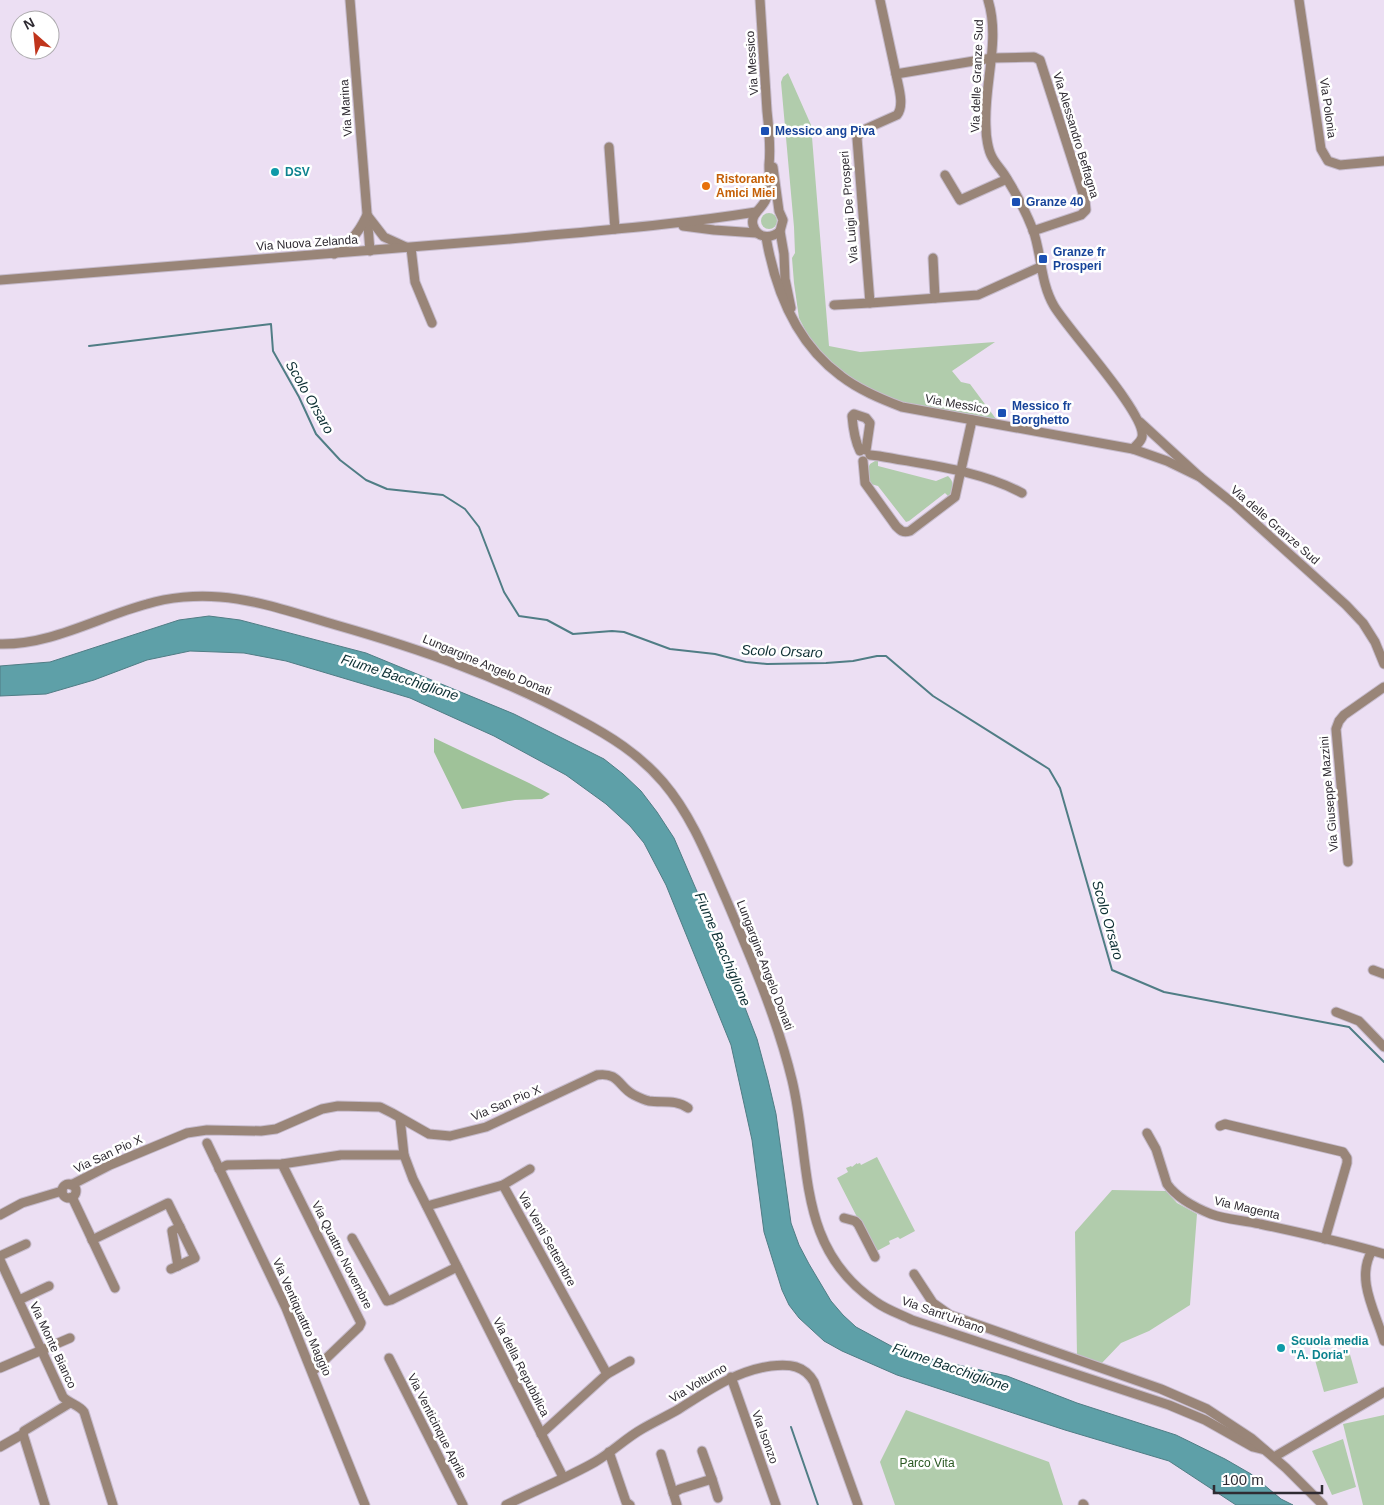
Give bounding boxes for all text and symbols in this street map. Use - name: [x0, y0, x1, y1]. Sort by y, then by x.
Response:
- north arrow: [10, 10, 60, 60]
- text: N: [21, 14, 37, 33]
- street label: Via delle Granze Sud: [968, 19, 986, 133]
- street label: Via Messico: [743, 30, 761, 96]
- street label: Via Alessandro Beffagna: [1050, 70, 1102, 200]
- street label: Via Polonia: [1317, 77, 1339, 139]
- street label: Via Marina: [337, 79, 355, 137]
- place label: Messico ang Piva: [775, 124, 875, 138]
- marker: Messico ang Piva: [759, 125, 771, 137]
- street label: Via Luigi De Prosperi: [837, 150, 861, 264]
- place label: DSV: [285, 165, 310, 179]
- marker: DSV: [269, 166, 281, 178]
- place label: Ristorante Amici Miei: [716, 172, 776, 200]
- marker: Ristorante Amici Miei: [700, 180, 712, 192]
- place label: Granze 40: [1026, 195, 1084, 209]
- marker: Granze 40: [1010, 196, 1022, 208]
- street label: Via Nuova Zelanda: [256, 232, 359, 254]
- place label: Granze fr Prosperi: [1053, 245, 1106, 273]
- marker: Granze fr Prosperi: [1037, 253, 1049, 265]
- water label: Scolo Orsaro: [283, 358, 337, 437]
- street label: Via Messico: [924, 392, 990, 417]
- place label: Messico fr Borghetto: [1012, 399, 1072, 427]
- marker: Messico fr Borghetto: [996, 407, 1008, 419]
- street label: Via delle Granze Sud: [1228, 483, 1322, 567]
- street label: Lungargine Angelo Donati: [421, 632, 553, 698]
- water label: Scolo Orsaro: [741, 642, 823, 660]
- water label: Fiume Bacchiglione: [339, 651, 461, 704]
- street label: Via Giuseppe Mazzini: [1317, 736, 1341, 852]
- water label: Scolo Orsaro: [1089, 879, 1127, 962]
- water label: Fiume Bacchiglione: [692, 890, 754, 1009]
- street label: Lungargine Angelo Donati: [734, 898, 796, 1032]
- street label: Via San Pio X: [469, 1082, 543, 1124]
- street label: Via San Pio X: [72, 1132, 144, 1176]
- street label: Via Venti Settembre: [515, 1189, 579, 1289]
- street label: Via Magenta: [1213, 1194, 1282, 1222]
- street label: Via Quattro Novembre: [309, 1199, 375, 1312]
- street label: Via Ventiquattro Maggio: [270, 1256, 334, 1378]
- street label: Via Sant'Urbano: [900, 1294, 986, 1337]
- street label: Via Monte Bianco: [27, 1300, 79, 1391]
- street label: Via della Repubblica: [490, 1315, 552, 1419]
- place label: Scuola media "A. Doria": [1291, 1334, 1369, 1362]
- water label: Fiume Bacchiglione: [891, 1340, 1012, 1395]
- marker: Scuola media "A. Doria": [1275, 1342, 1287, 1354]
- street label: Via Volturno: [667, 1360, 730, 1406]
- street label: Via Venticinque Aprile: [404, 1371, 470, 1481]
- street label: Via Isonzo: [749, 1408, 781, 1466]
- park label: Parco Vita: [899, 1456, 955, 1470]
- scale bar: [1214, 1462, 1322, 1494]
- text: 100 m: [1222, 1471, 1264, 1488]

